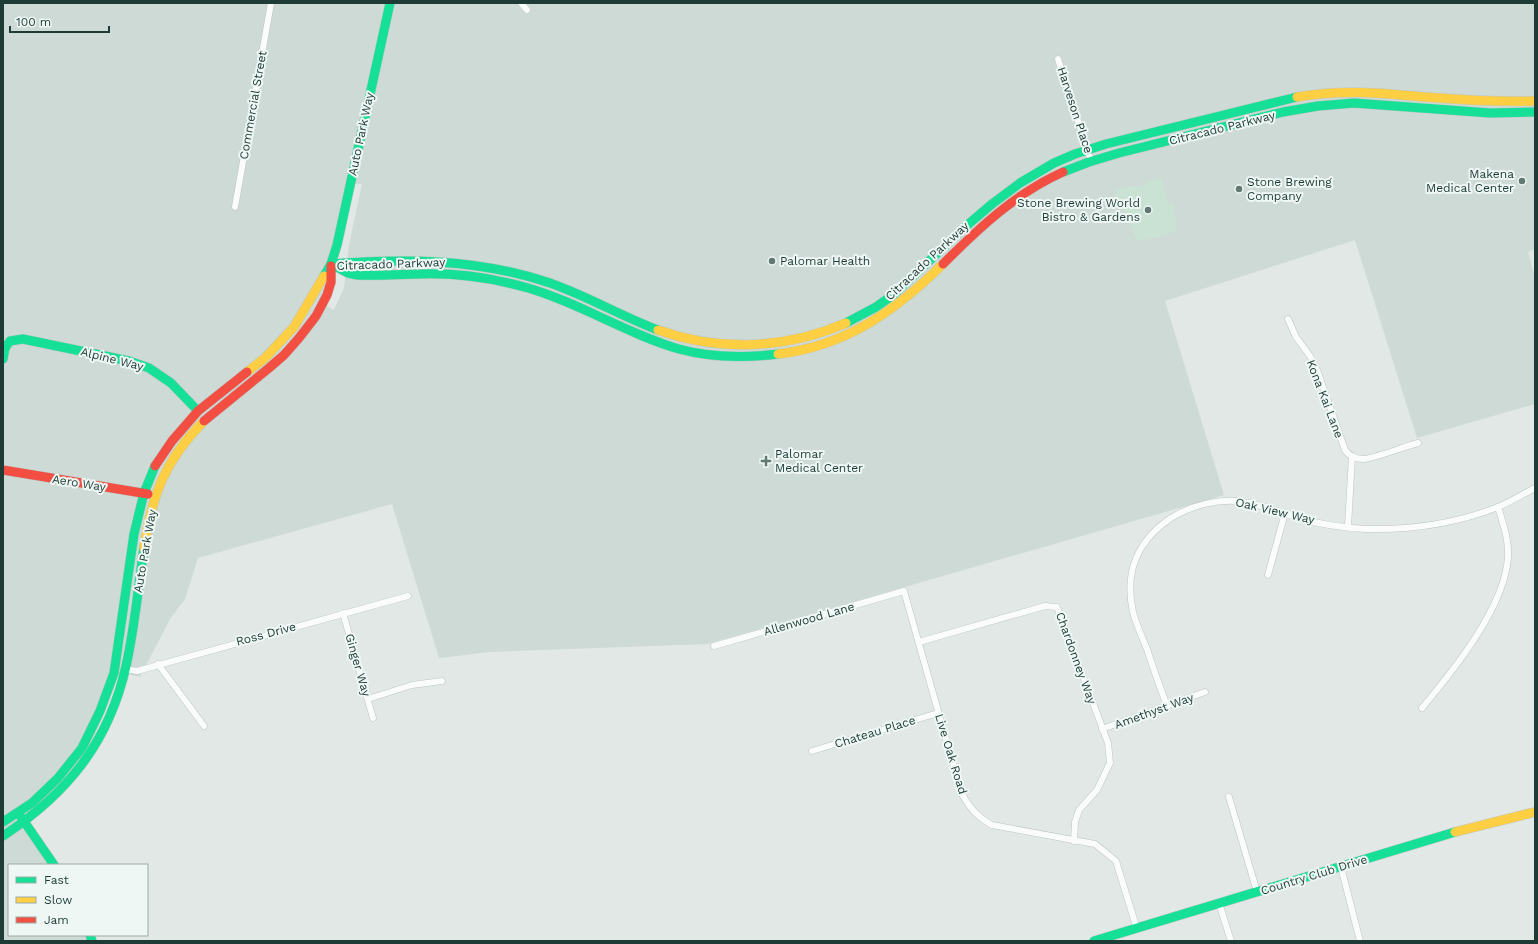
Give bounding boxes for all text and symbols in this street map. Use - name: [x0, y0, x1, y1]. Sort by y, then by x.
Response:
- scale bar: [10, 8, 109, 34]
- text: 100 m: [16, 15, 51, 29]
- street label: Commercial Street: [237, 50, 269, 160]
- street label: Harveson Place: [1054, 65, 1096, 155]
- street label: Auto Park Way: [345, 90, 377, 177]
- street label: Citracado Parkway: [1168, 108, 1277, 148]
- place label: Makena Medical Center: [1426, 167, 1514, 195]
- place label: Stone Brewing Company: [1247, 175, 1332, 203]
- marker: Makena Medical Center: [1517, 176, 1527, 186]
- marker: Stone Brewing Company: [1234, 184, 1244, 194]
- place label: Stone Brewing World Bistro & Gardens: [1017, 196, 1140, 224]
- marker: Stone Brewing World Bistro & Gardens: [1143, 205, 1153, 215]
- street label: Citracado Parkway: [882, 218, 972, 303]
- place label: Palomar Health: [780, 254, 870, 268]
- street label: Citracado Parkway: [336, 255, 446, 273]
- marker: Palomar Health: [767, 256, 777, 266]
- street label: Alpine Way: [79, 344, 146, 374]
- street label: Kona Kai Lane: [1304, 358, 1346, 440]
- place label: Palomar Medical Center: [775, 447, 863, 475]
- marker: Palomar Medical Center: [760, 455, 772, 467]
- street label: Aero Way: [51, 472, 108, 494]
- street label: Oak View Way: [1234, 495, 1317, 527]
- street label: Auto Park Way: [131, 507, 159, 594]
- street label: Allenwood Lane: [762, 599, 856, 639]
- street label: Chardonney Way: [1053, 610, 1099, 707]
- street label: Ross Drive: [234, 619, 298, 649]
- street label: Ginger Way: [342, 632, 374, 699]
- street label: Amethyst Way: [1112, 690, 1196, 732]
- street label: Live Oak Road: [932, 712, 970, 796]
- street label: Chateau Place: [833, 713, 917, 751]
- street label: Country Club Drive: [1259, 852, 1369, 898]
- legend: [8, 864, 148, 936]
- text: Fast: [44, 873, 69, 887]
- text: Slow: [44, 893, 72, 907]
- text: Jam: [44, 913, 69, 927]

